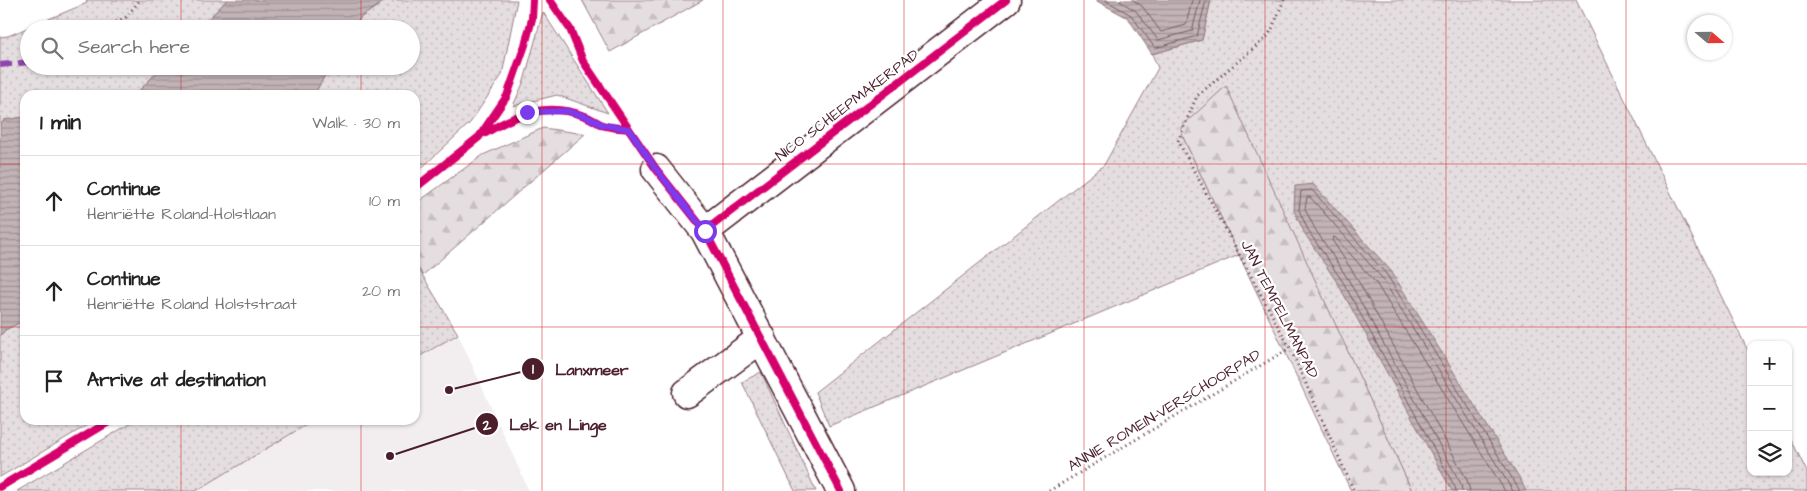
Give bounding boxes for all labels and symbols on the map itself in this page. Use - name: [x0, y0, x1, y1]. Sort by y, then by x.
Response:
- north arrow: [1687, 15, 1732, 60]
- street label: NICO SCHEEPMAKERPAD: [771, 44, 924, 166]
- route end: [516, 101, 539, 124]
- route start: [694, 220, 717, 243]
- street label: JAN TEMPELMANPAD: [1236, 236, 1324, 382]
- street label: ANNIE ROMEIN-VERSCHOORPAD: [1064, 344, 1265, 477]
- callout: Lanxmeer: [520, 354, 638, 385]
- text: 1: [532, 359, 534, 380]
- text: Lanxmeer: [555, 359, 629, 381]
- callout: Lek en Linge: [475, 409, 617, 440]
- text: Lek en Linge: [509, 414, 607, 438]
- text: 2: [482, 415, 492, 436]

